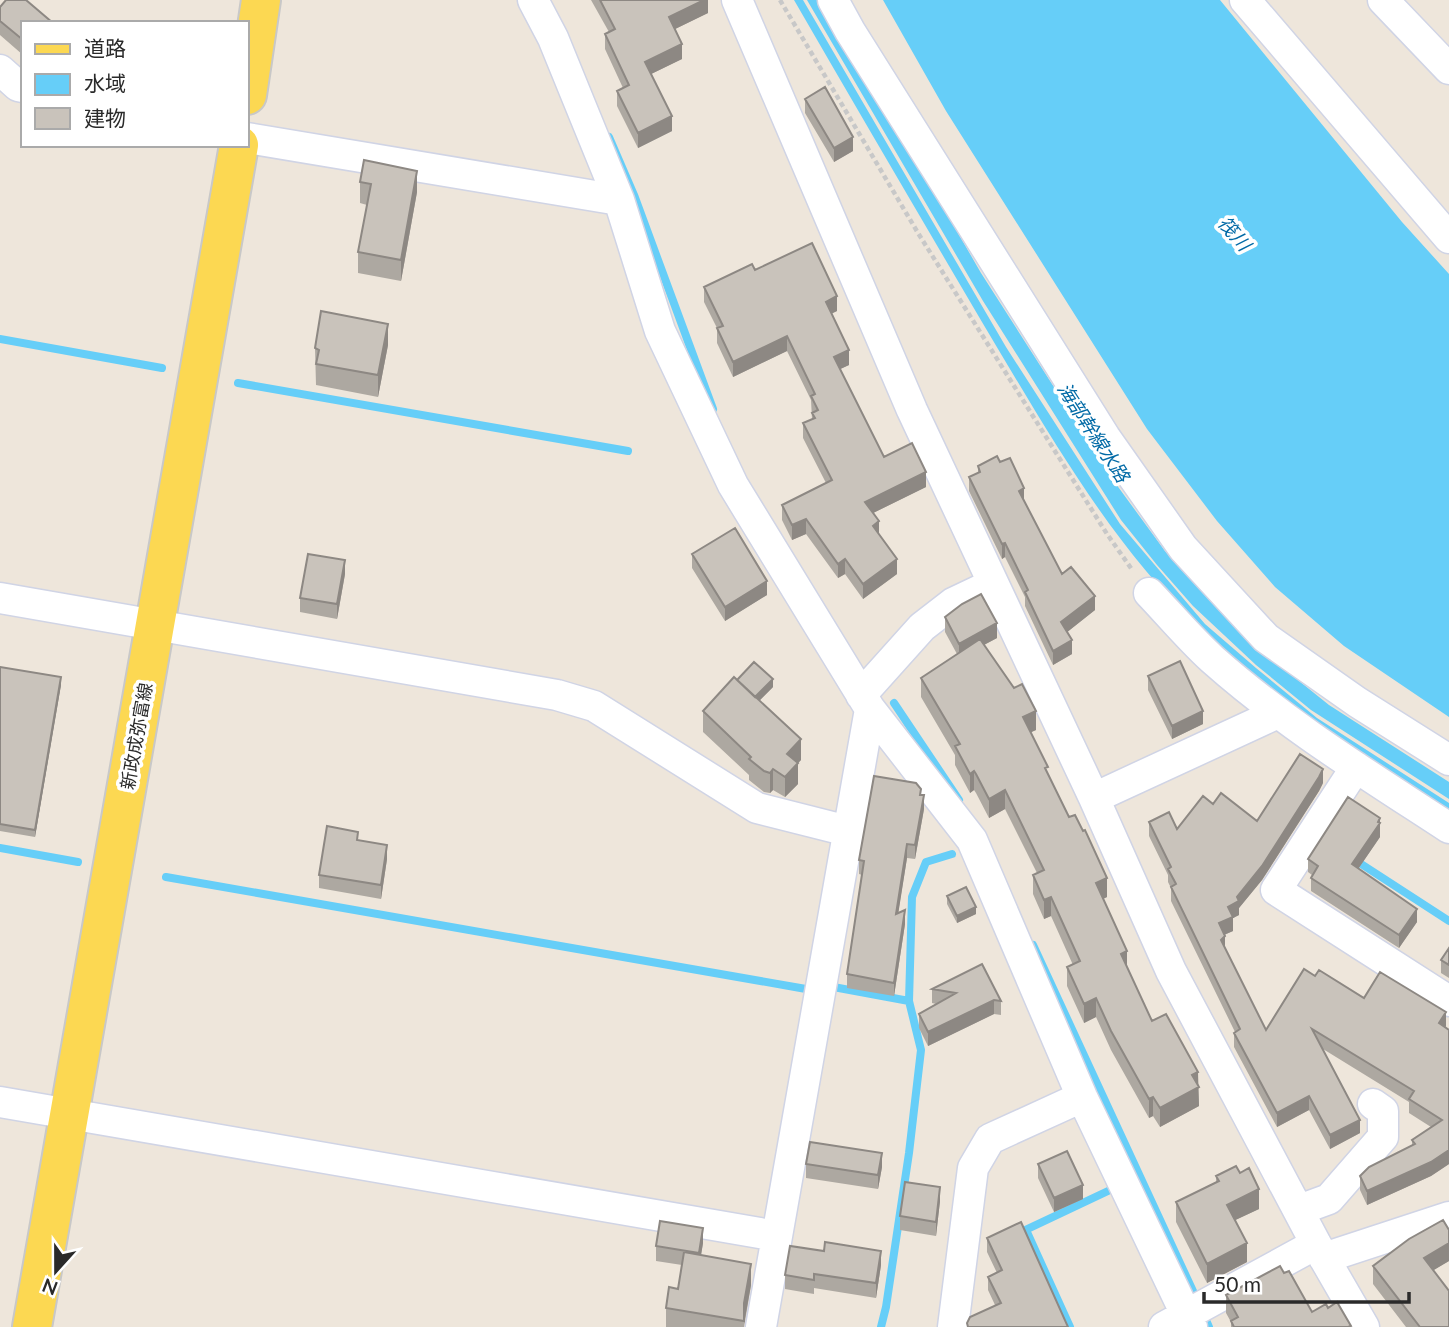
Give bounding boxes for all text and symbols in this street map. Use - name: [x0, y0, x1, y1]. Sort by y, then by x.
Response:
- legend: [21, 21, 248, 147]
- text: 道路: [84, 35, 126, 60]
- text: 水域: [84, 70, 126, 95]
- text: 建物: [84, 105, 126, 130]
- water label: 筏川: [1214, 211, 1257, 256]
- water label: 海部幹線水路: [1053, 378, 1136, 488]
- street label: 新政成弥富線: [116, 681, 156, 791]
- north arrow: [21, 1236, 91, 1306]
- scale bar: [1204, 1260, 1409, 1304]
- text: 50 m: [1214, 1271, 1261, 1296]
- text: N: [39, 1274, 61, 1301]

